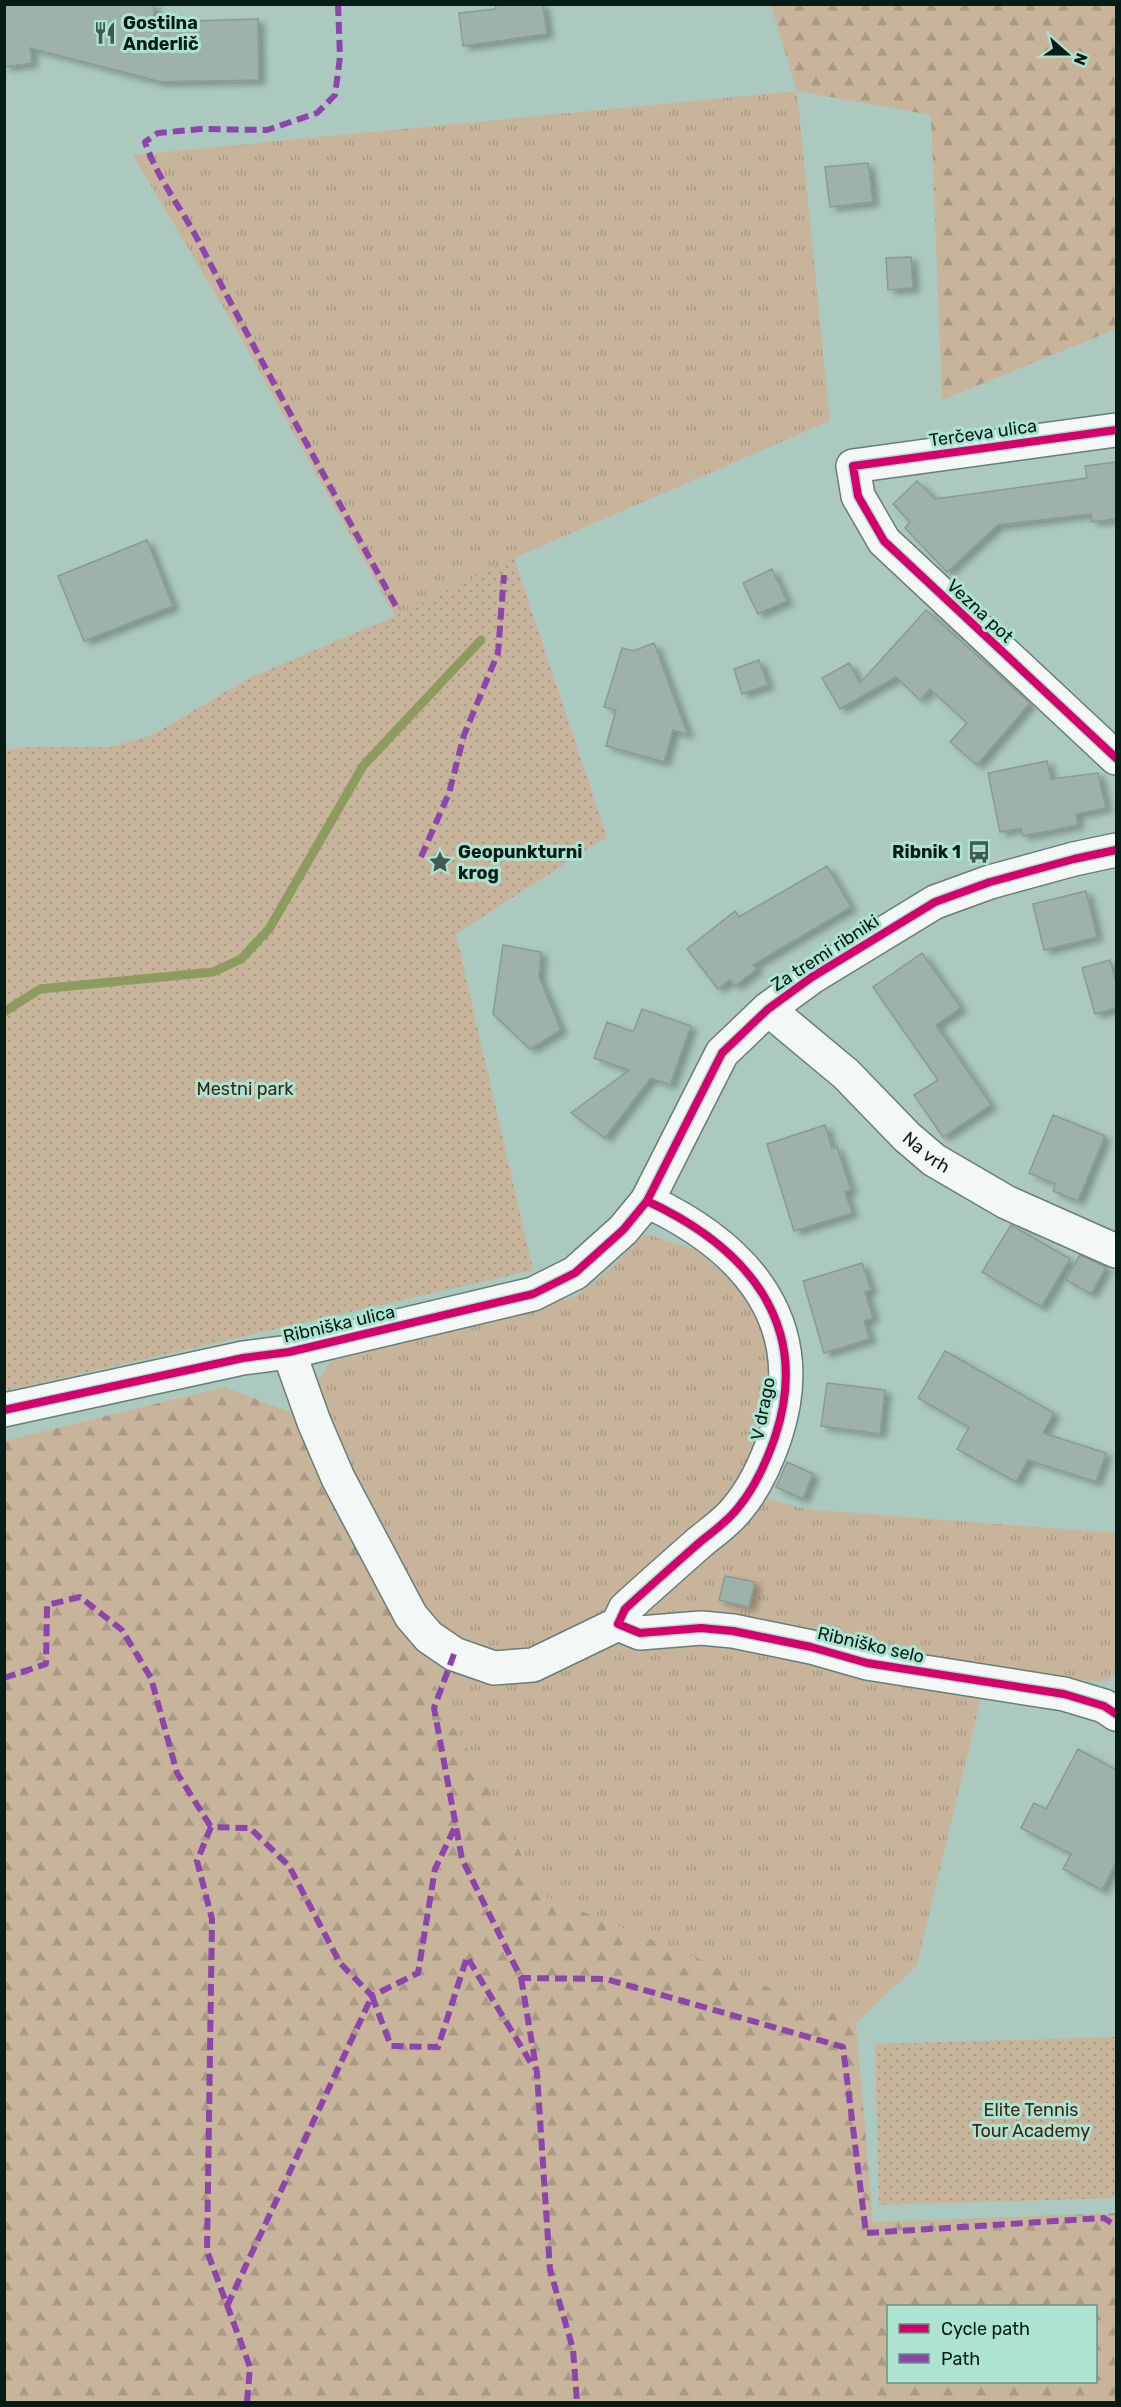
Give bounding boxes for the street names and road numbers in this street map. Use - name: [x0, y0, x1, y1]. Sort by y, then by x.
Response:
- street label: Terčeva ulica: [928, 415, 1038, 451]
- street label: Vezna pot: [942, 575, 1018, 647]
- street label: Za tremi ribniki: [767, 910, 883, 996]
- street label: Na vrh: [898, 1127, 954, 1178]
- street label: Ribniška ulica: [281, 1300, 397, 1348]
- street label: V drago: [746, 1375, 780, 1443]
- street label: Ribniško selo: [815, 1622, 927, 1668]

